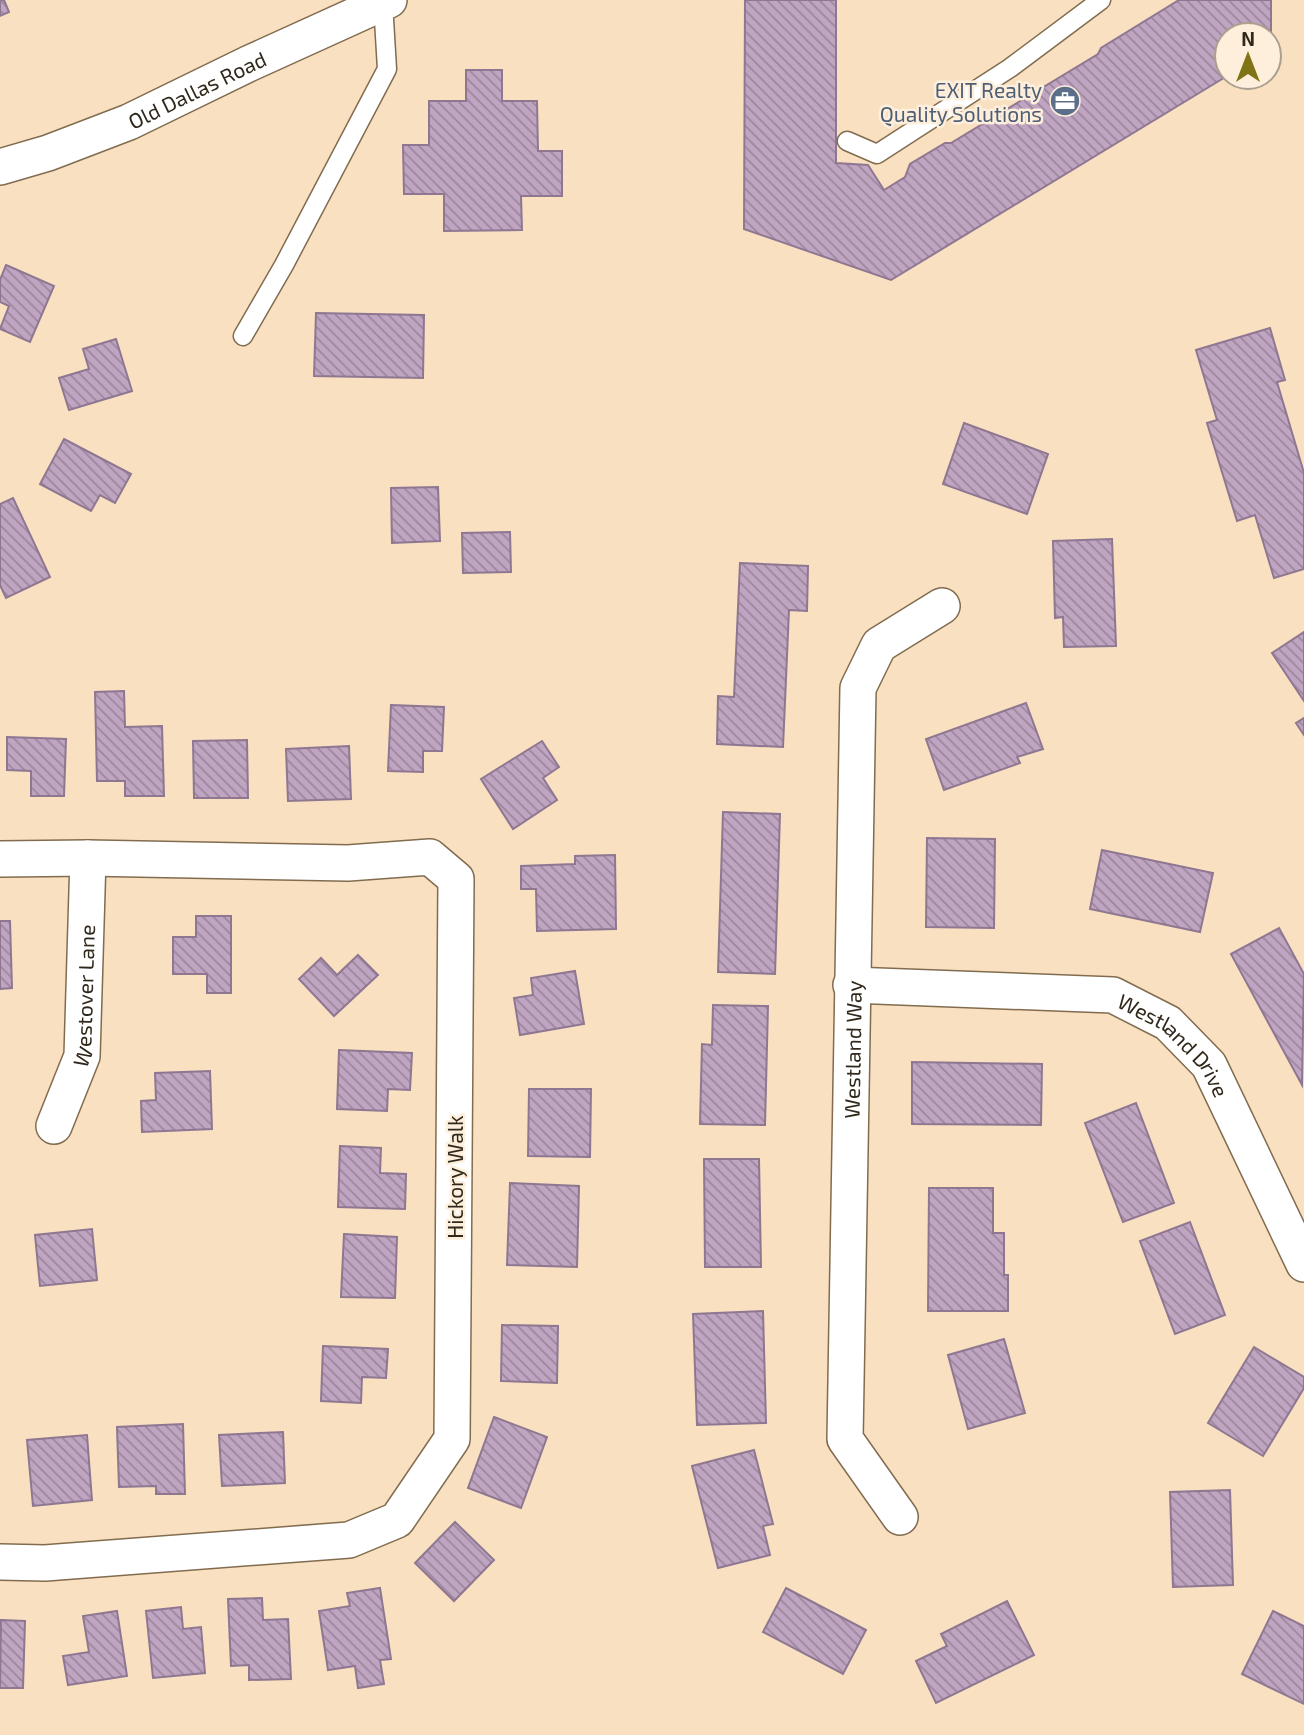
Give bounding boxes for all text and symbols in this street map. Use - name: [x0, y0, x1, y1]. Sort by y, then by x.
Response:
- north arrow: [1213, 21, 1283, 91]
- text: N: [1241, 27, 1255, 50]
- street label: Old Dallas Road: [124, 45, 270, 133]
- place label: EXIT Realty Quality Solutions: [880, 77, 1042, 127]
- office icon: EXIT Realty Quality Solutions: [1048, 84, 1082, 118]
- street label: Westover Lane: [67, 924, 98, 1070]
- street label: Westland Way: [838, 980, 865, 1119]
- street label: Westland Drive: [1114, 987, 1235, 1101]
- street label: Hickory Walk: [442, 1115, 467, 1239]

